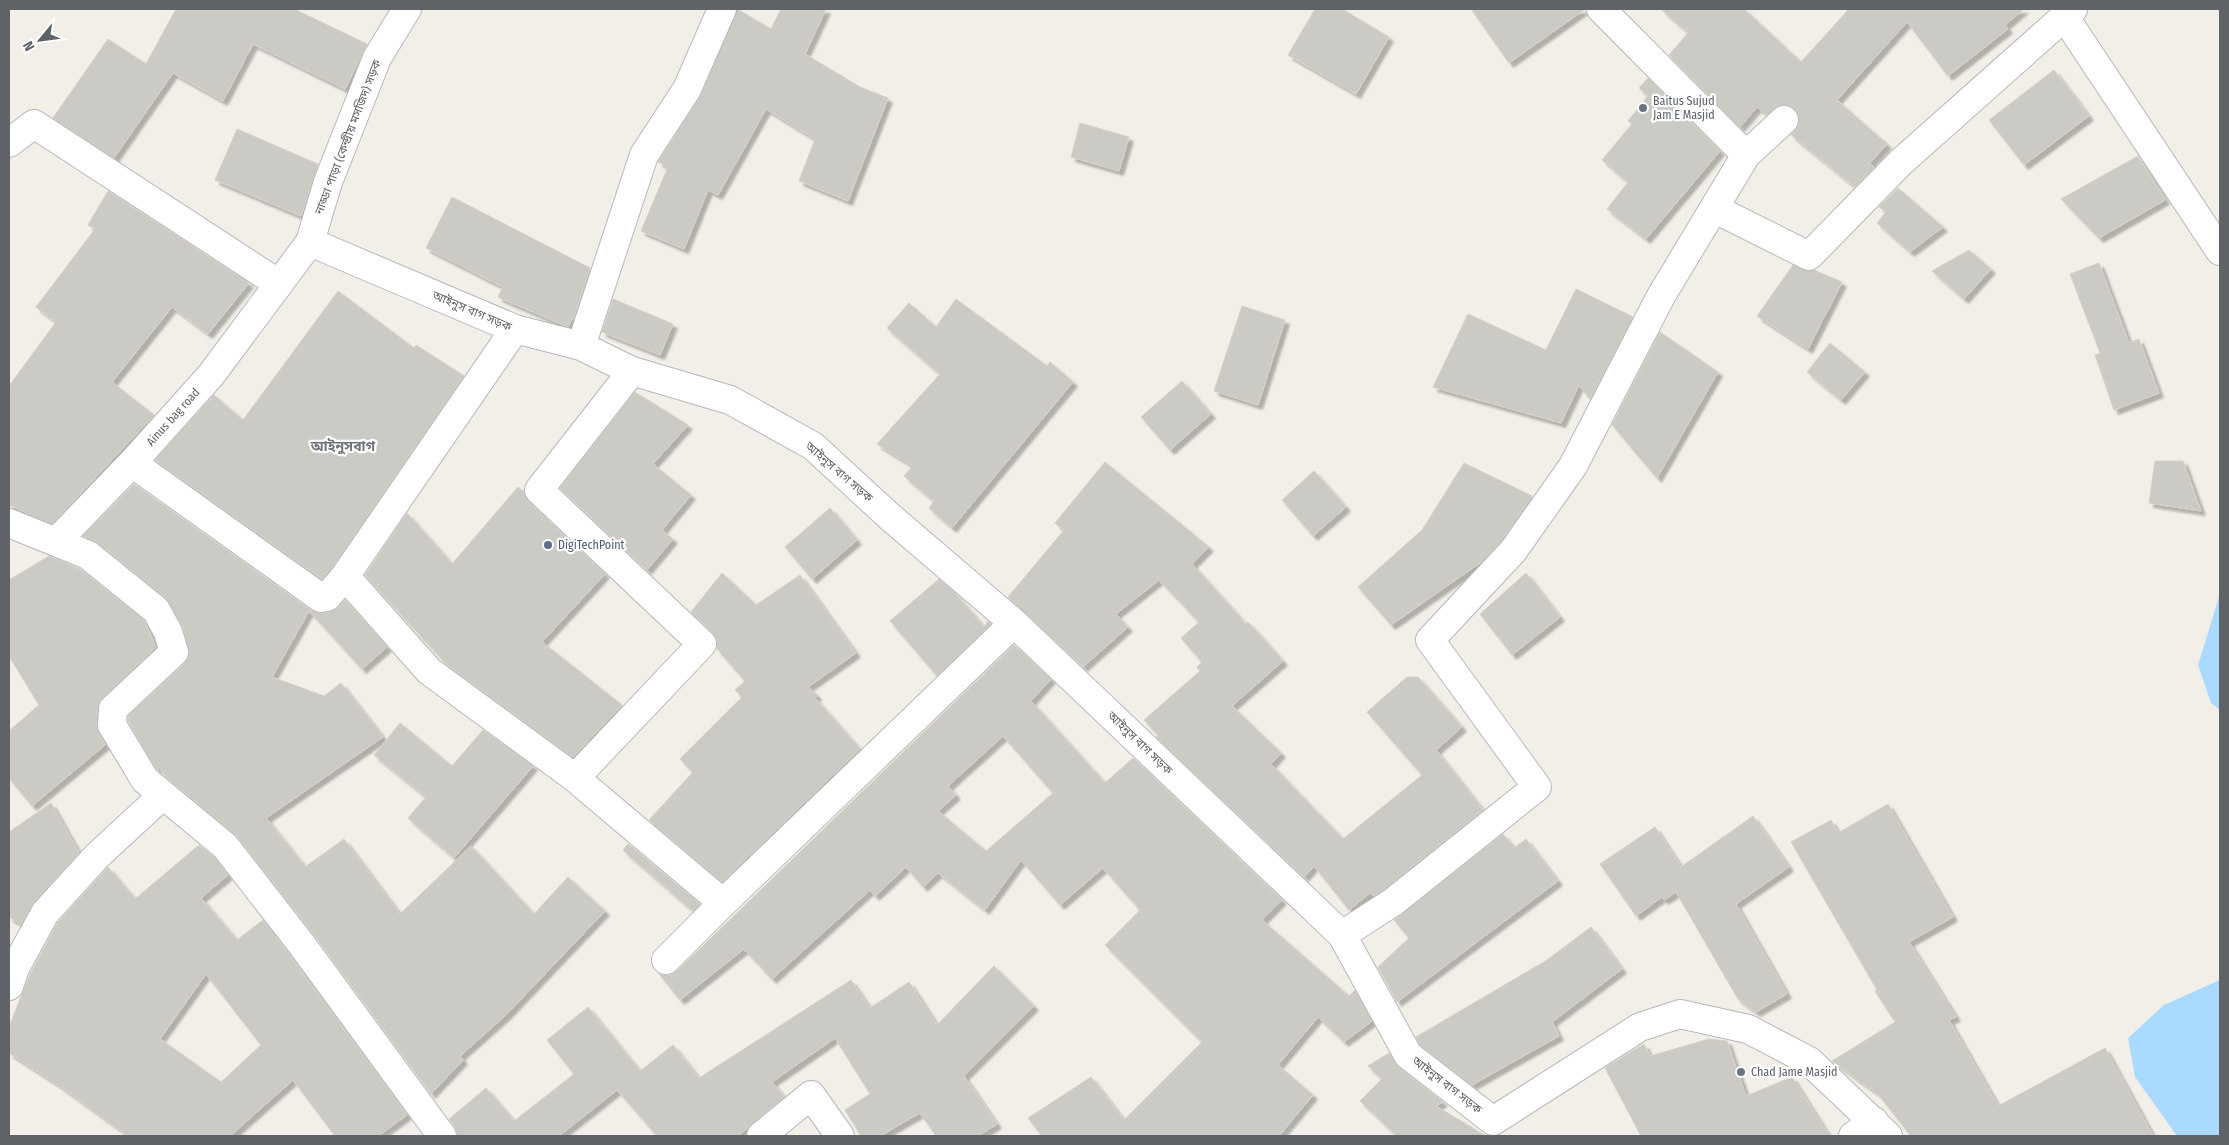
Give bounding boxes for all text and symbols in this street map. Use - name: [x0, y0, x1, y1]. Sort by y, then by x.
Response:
- north arrow: [15, 15, 65, 65]
- text: N: [20, 38, 39, 54]
- street label: নাড্ডা পাড়া (কেন্দ্রীয় মসজিদ) সড়ক: [311, 57, 384, 217]
- place label: Baitus Sujud Jam E Masjid: [1653, 94, 1715, 122]
- marker: Baitus Sujud Jam E Masjid: [1637, 102, 1649, 114]
- street label: আইনুস বাগ সড়ক: [429, 287, 514, 335]
- street label: Ainus bag road: [143, 385, 203, 449]
- district label: আইনুসবাগ: [310, 438, 376, 455]
- street label: আইনুস বাগ সড়ক: [801, 438, 876, 506]
- place label: DigiTechPoint: [558, 538, 625, 552]
- marker: DigiTechPoint: [542, 539, 554, 551]
- street label: আইনুস বাগ সড়ক: [1103, 707, 1176, 778]
- street label: আইনুস বাগ সড়ক: [1408, 1052, 1485, 1117]
- place label: Chad Jame Masjid: [1751, 1065, 1838, 1079]
- marker: Chad Jame Masjid: [1735, 1066, 1747, 1078]

